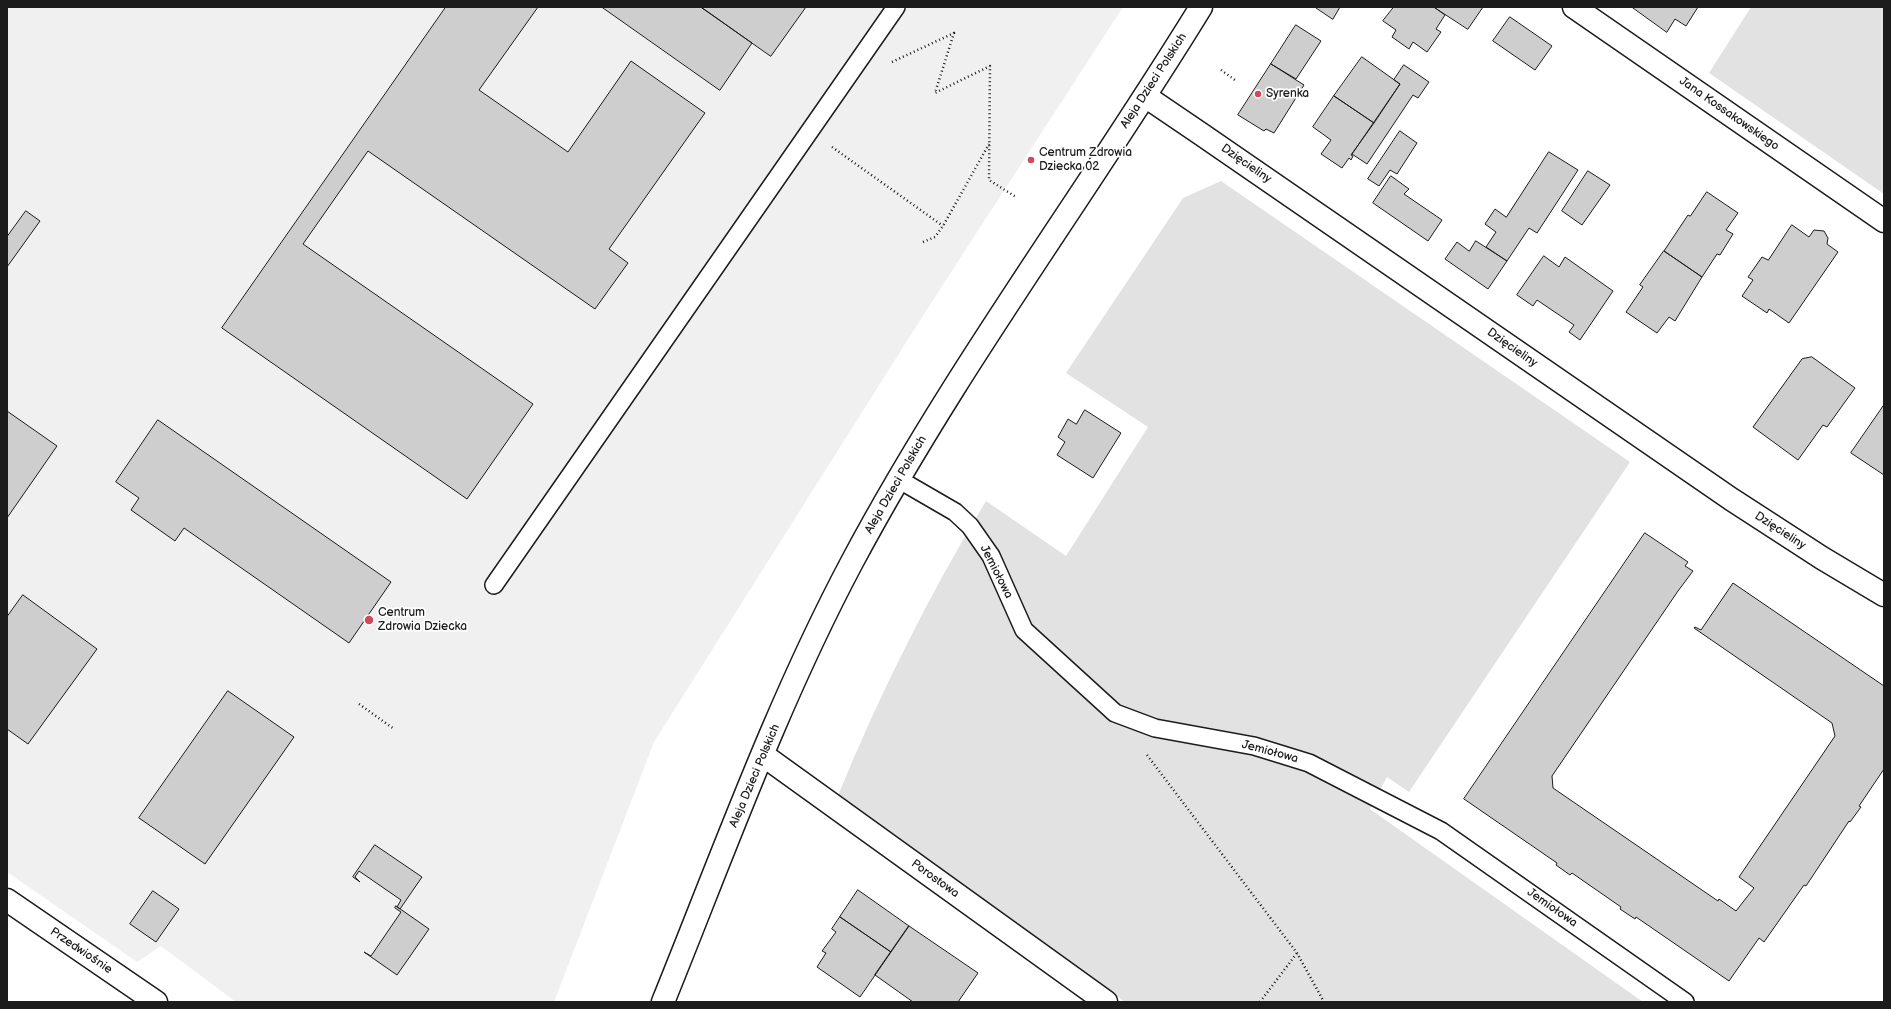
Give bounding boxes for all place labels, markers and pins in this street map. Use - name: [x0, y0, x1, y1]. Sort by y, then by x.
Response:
- place label: Syrenka: [1266, 87, 1309, 101]
- marker: Syrenka: [1253, 89, 1263, 99]
- place label: Centrum Zdrowia Dziecka 02: [1039, 146, 1132, 174]
- marker: Centrum Zdrowia Dziecka 02: [1026, 155, 1036, 165]
- place label: Centrum Zdrowia Dziecka: [378, 606, 467, 634]
- marker: Centrum Zdrowia Dziecka: [363, 614, 375, 626]

